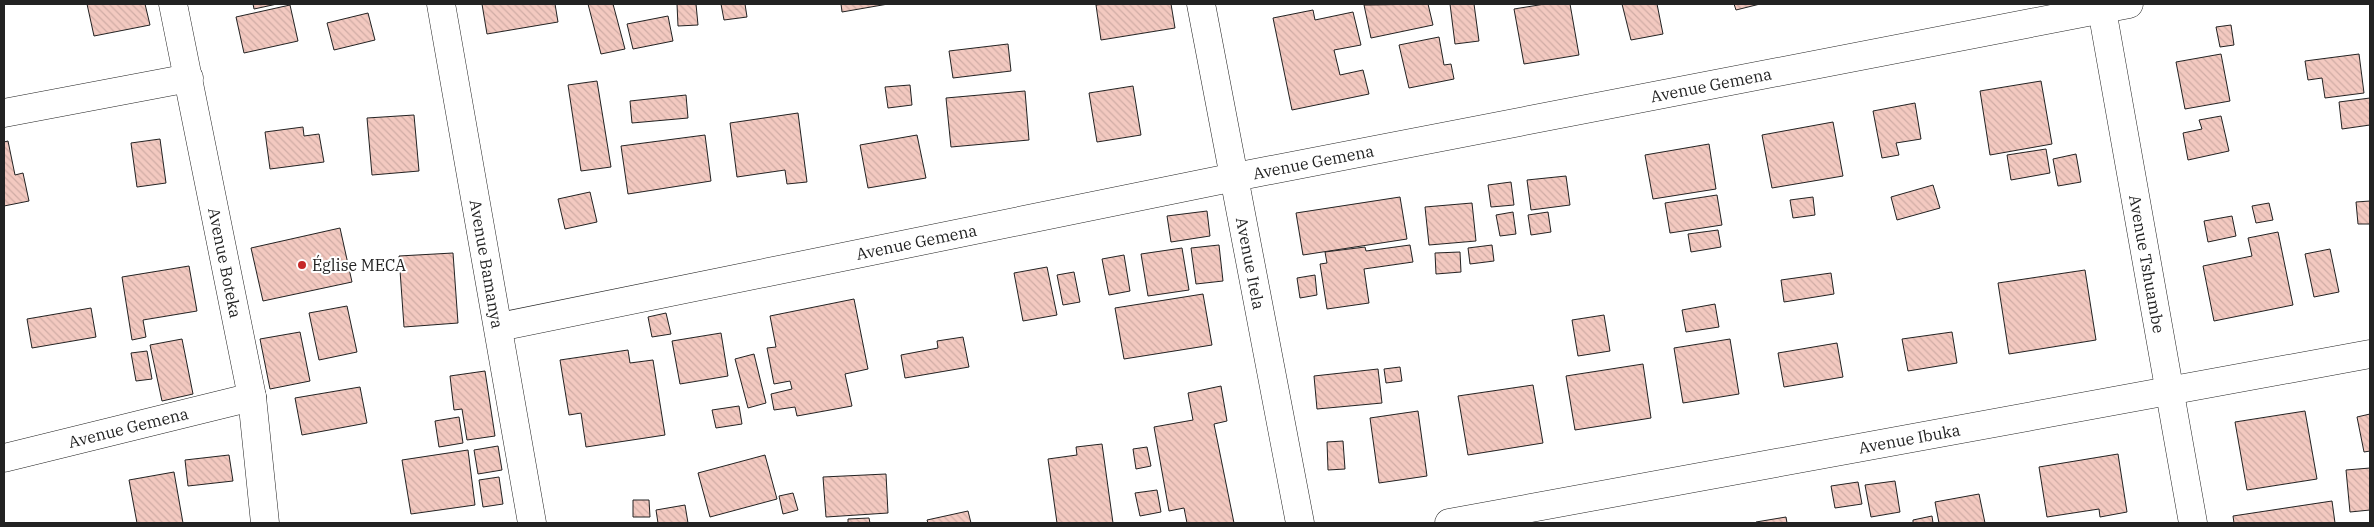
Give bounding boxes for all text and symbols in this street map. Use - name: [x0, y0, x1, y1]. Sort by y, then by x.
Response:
- street label: Avenue Gemena: [1649, 63, 1774, 106]
- street label: Avenue Gemena: [1251, 140, 1376, 183]
- street label: Avenue Tshuambe: [2125, 193, 2169, 335]
- street label: Avenue Bamanya: [465, 198, 508, 330]
- street label: Avenue Boteka: [204, 206, 246, 320]
- street label: Avenue Itela: [1232, 216, 1269, 311]
- street label: Avenue Gemena: [854, 220, 979, 264]
- place label: Église MECA: [312, 254, 406, 275]
- marker: Église MECA: [296, 259, 308, 271]
- street label: Avenue Gemena: [66, 403, 191, 452]
- street label: Avenue Ibuka: [1857, 419, 1962, 458]

